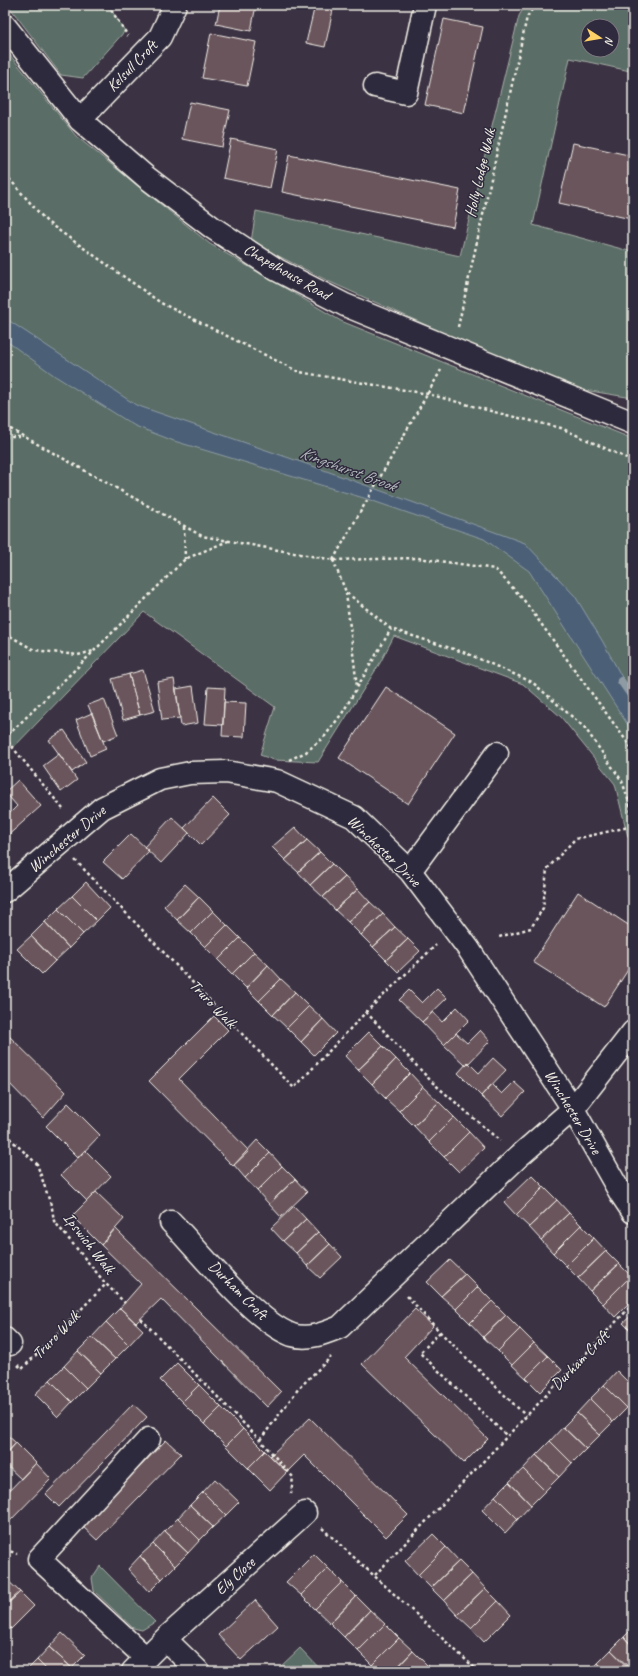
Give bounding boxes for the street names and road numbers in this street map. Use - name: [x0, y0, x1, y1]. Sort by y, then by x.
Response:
- street label: Kelsull Croft: [102, 35, 163, 96]
- street label: Holly Lodge Walk: [460, 126, 500, 219]
- street label: Chapelhouse Road: [240, 239, 336, 306]
- street label: Winchester Drive: [24, 800, 111, 877]
- street label: Winchester Drive: [343, 811, 426, 892]
- street label: Truro Walk: [185, 976, 242, 1033]
- street label: Winchester Drive: [540, 1066, 607, 1159]
- street label: Ipswich Walk: [59, 1208, 120, 1279]
- street label: Durham Croft: [204, 1256, 273, 1325]
- street label: Truro Walk: [28, 1306, 85, 1363]
- street label: Durham Croft: [547, 1325, 615, 1394]
- street label: Ely Close: [211, 1552, 261, 1599]

